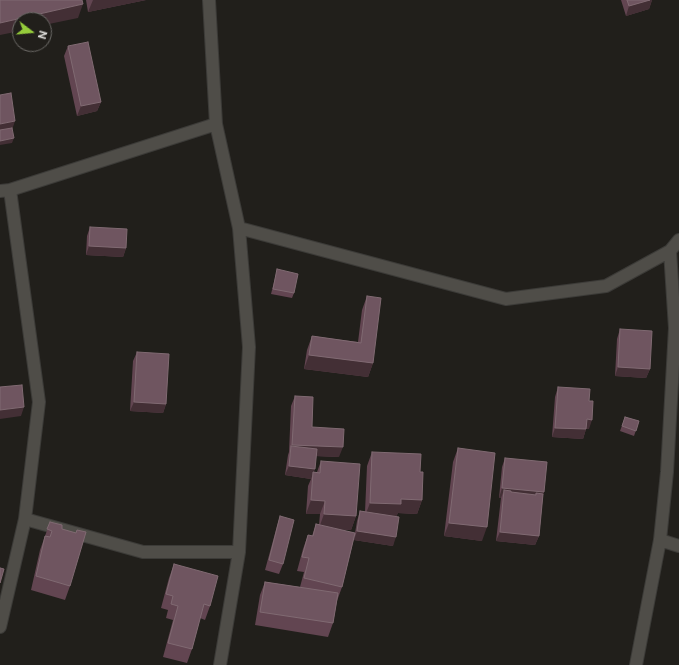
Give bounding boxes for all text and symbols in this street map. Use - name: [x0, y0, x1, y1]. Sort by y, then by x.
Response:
- north arrow: [12, 12, 52, 52]
- text: N: [36, 29, 50, 41]

